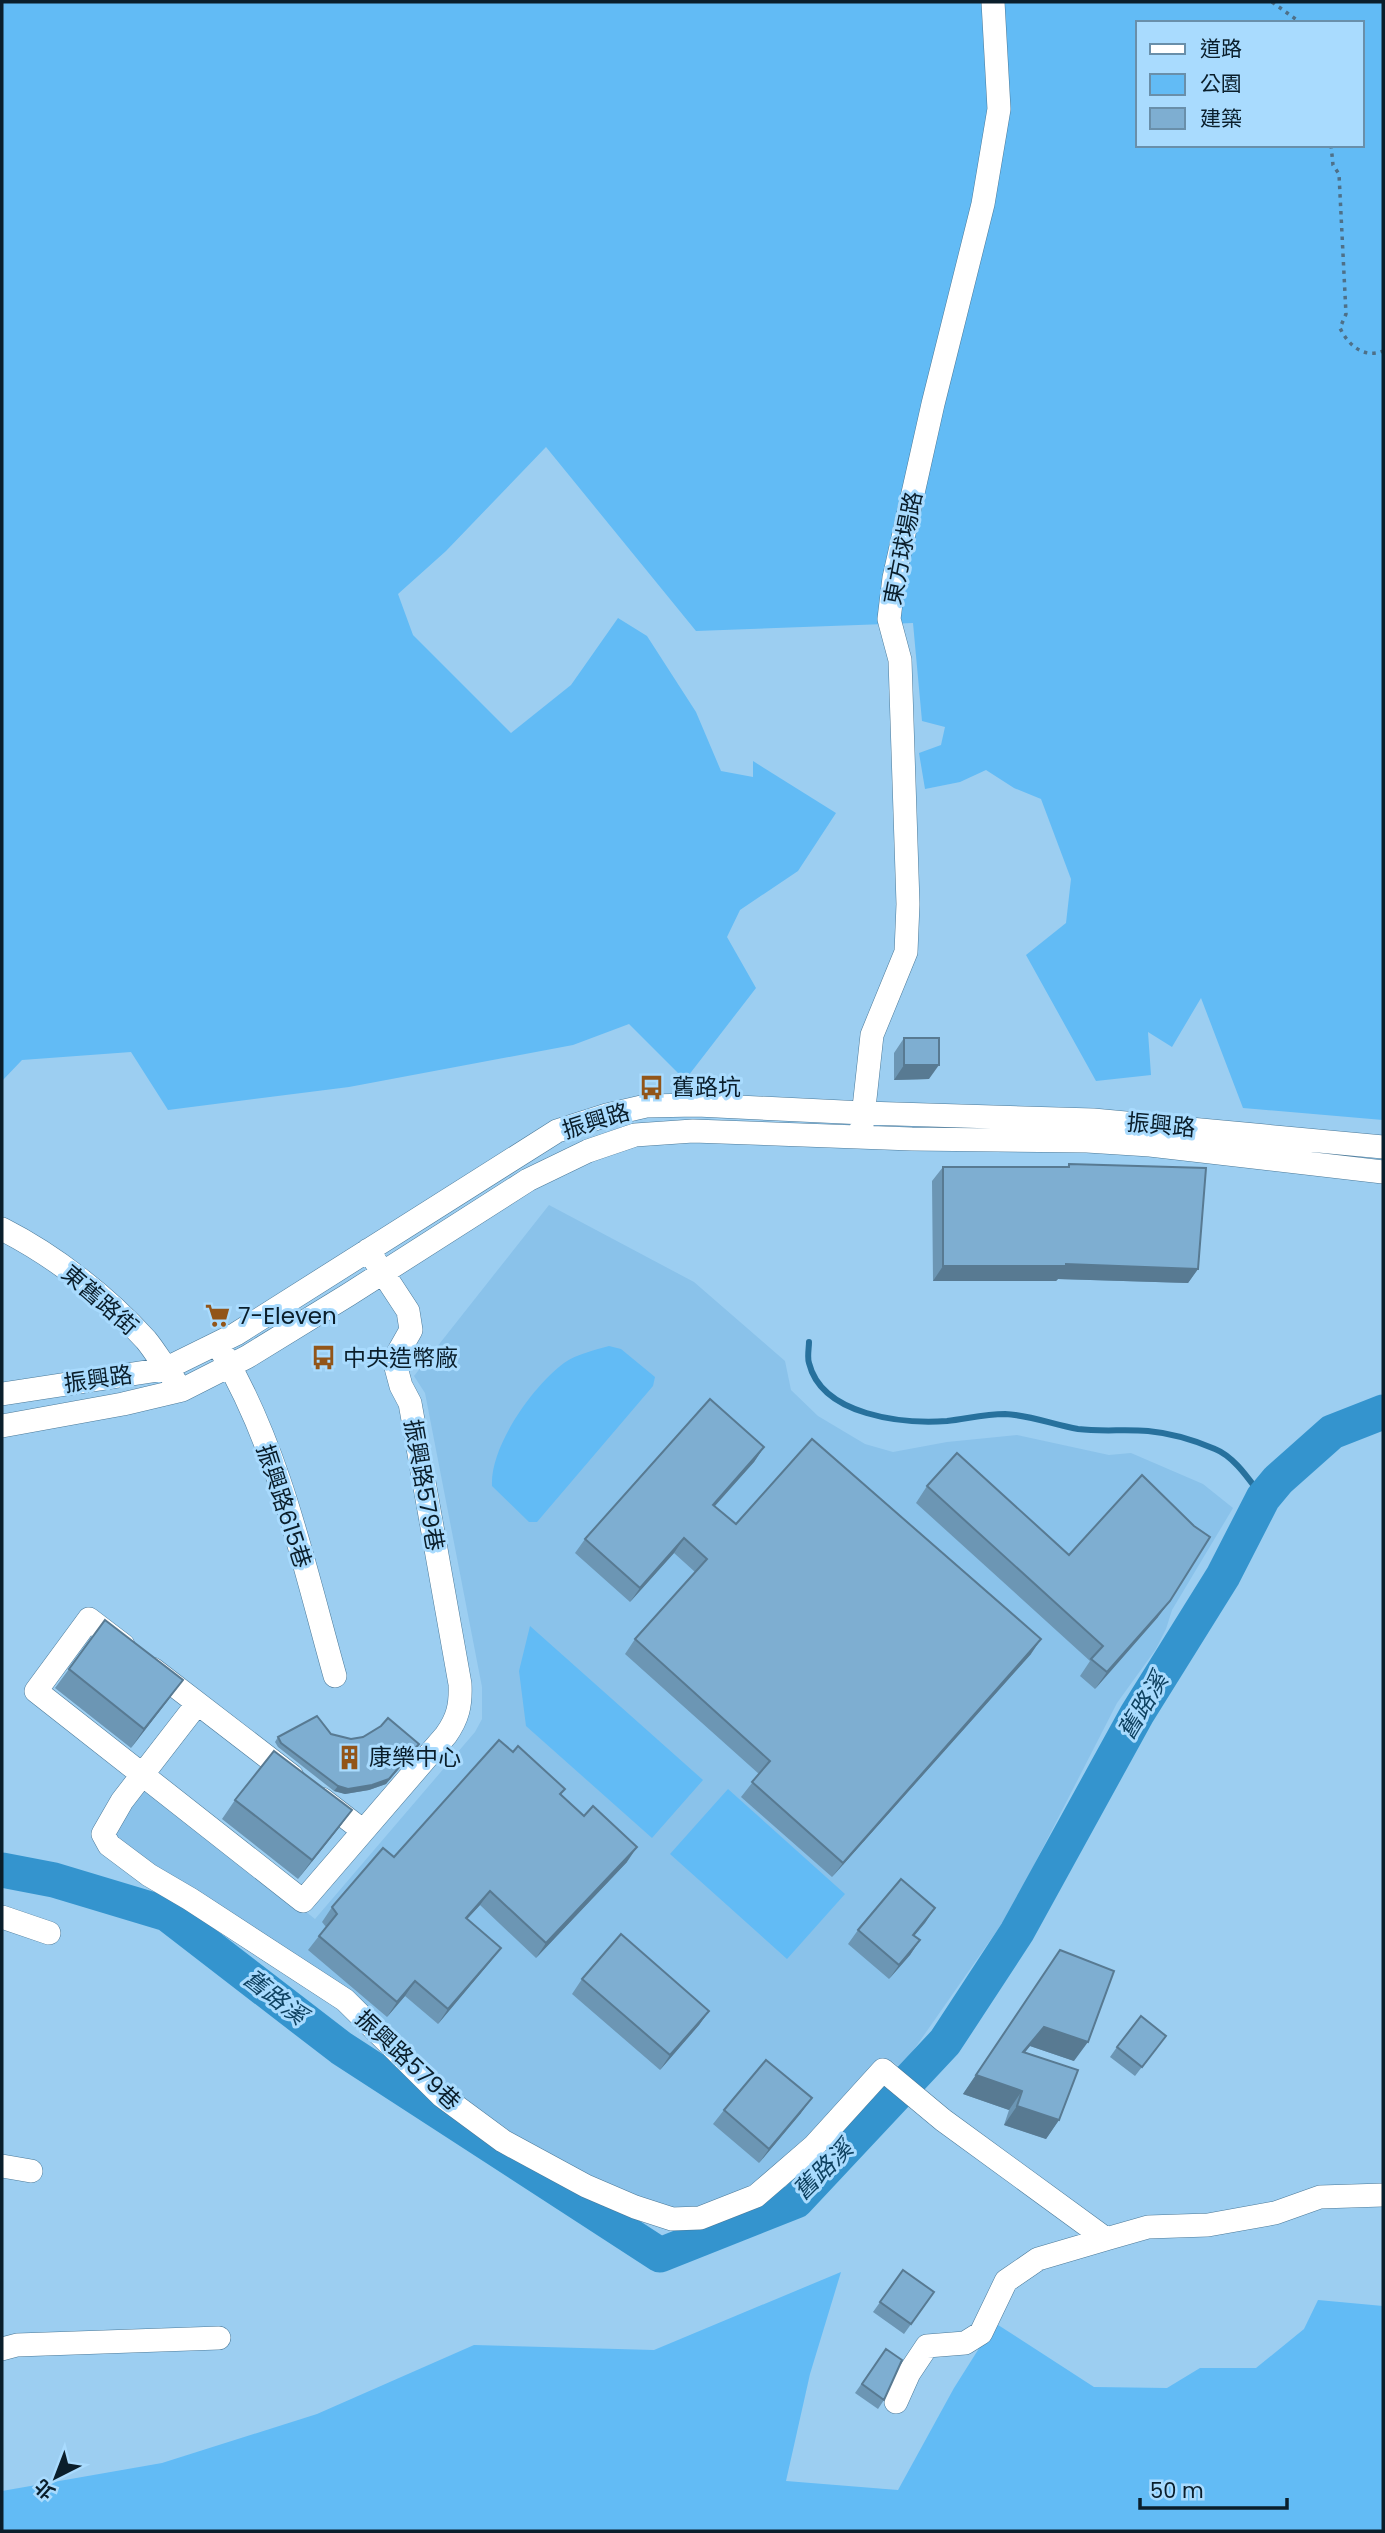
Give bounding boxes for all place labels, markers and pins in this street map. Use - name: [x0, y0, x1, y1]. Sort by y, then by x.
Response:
- place label: 舊路坑: [672, 1071, 741, 1103]
- bus stop icon: 舊路坑: [638, 1073, 666, 1101]
- place label: 7-Eleven: [238, 1300, 337, 1332]
- supermarket icon: 7-Eleven: [204, 1302, 232, 1330]
- place label: 中央造幣廠: [343, 1342, 458, 1374]
- bus stop icon: 中央造幣廠: [309, 1344, 337, 1372]
- place label: 康樂中心: [369, 1741, 461, 1773]
- building icon: 康樂中心: [335, 1743, 363, 1771]

